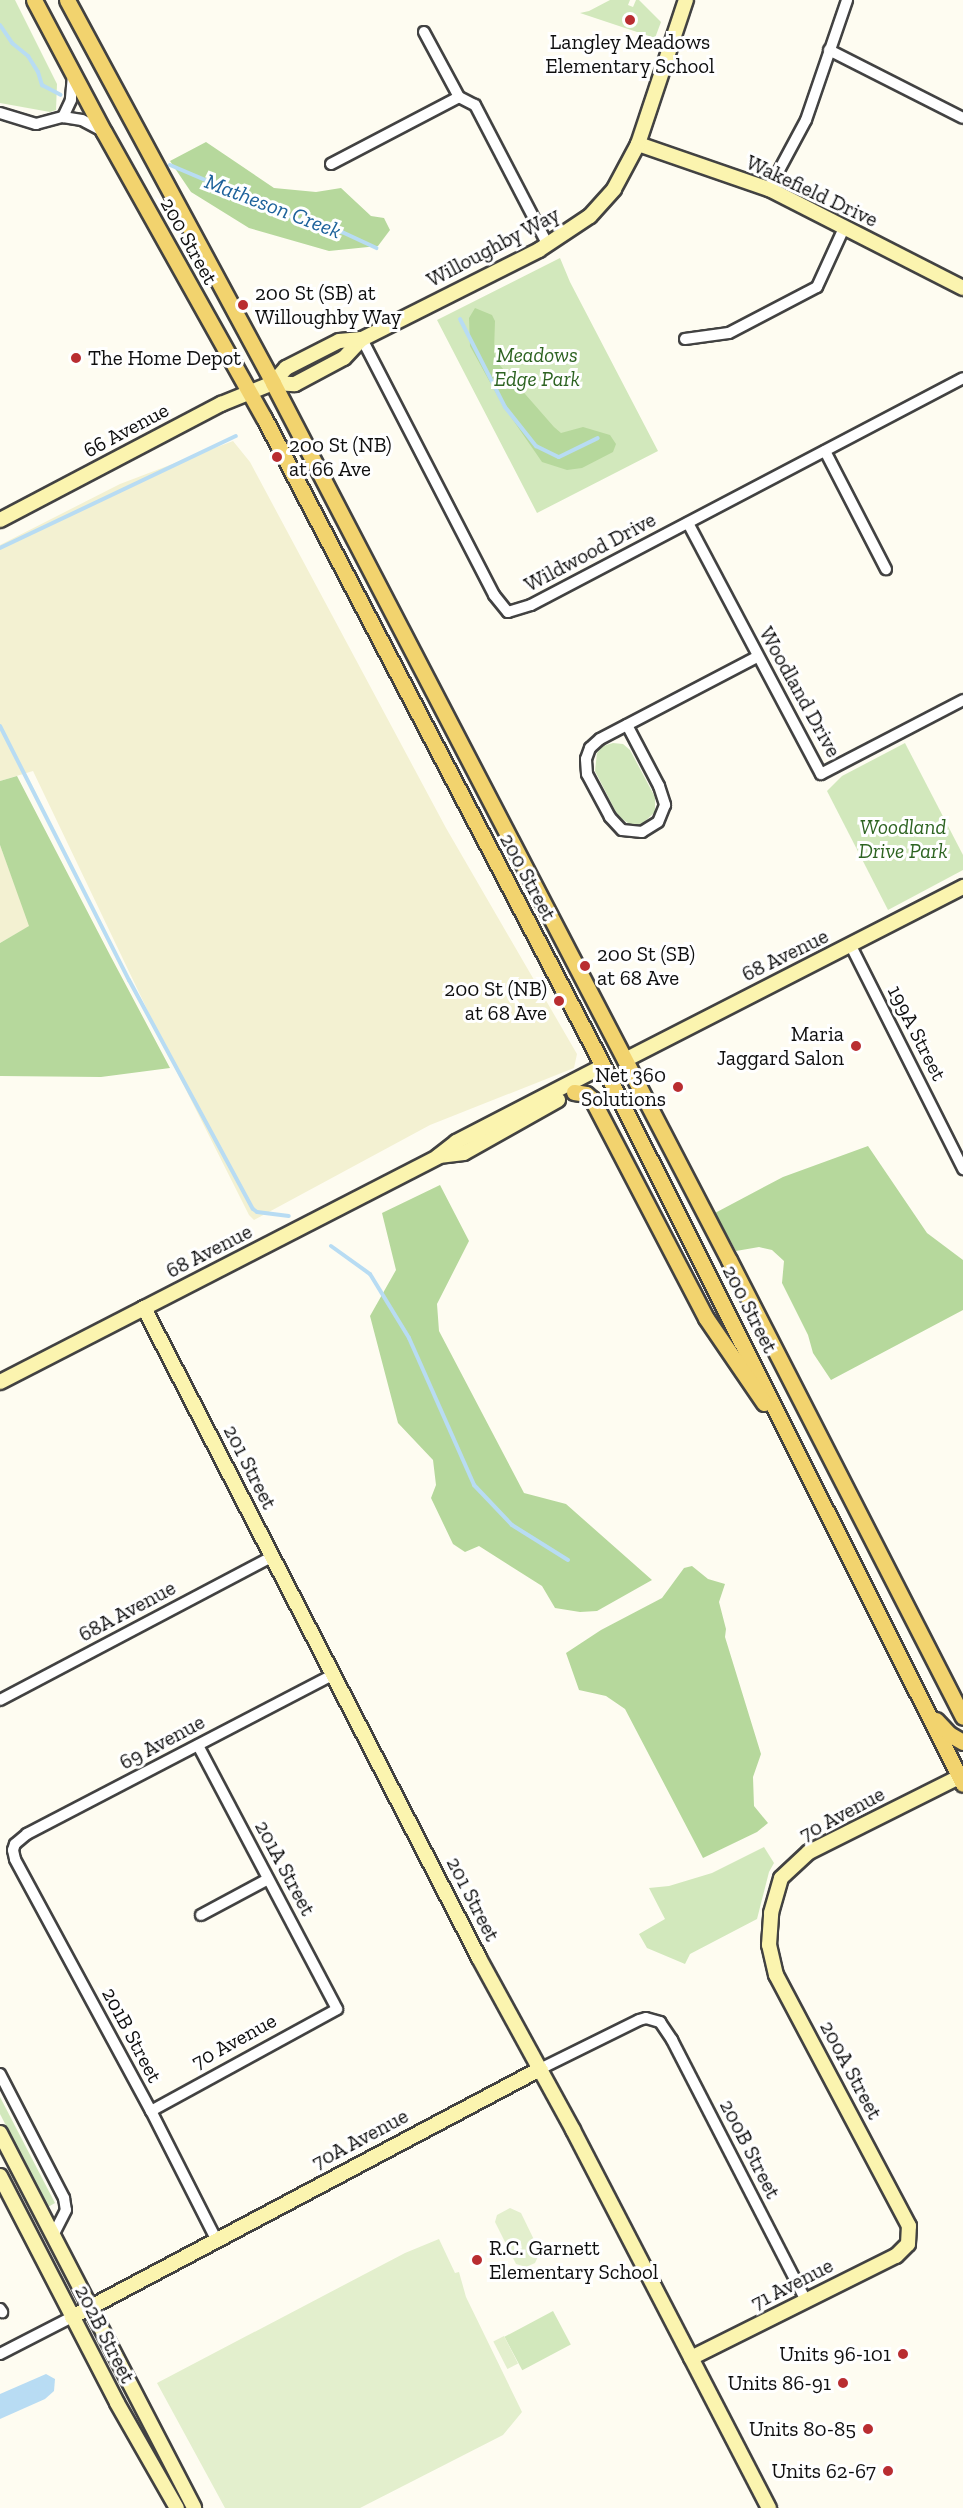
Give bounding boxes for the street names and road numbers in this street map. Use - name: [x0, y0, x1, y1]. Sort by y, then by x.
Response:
- street label: Wakefield Drive: [742, 149, 882, 233]
- street label: 200 Street: [155, 193, 223, 289]
- street label: Willoughby Way: [422, 201, 564, 293]
- street label: 66 Avenue: [79, 397, 173, 463]
- street label: Wildwood Drive: [520, 507, 660, 597]
- street label: Woodland Drive: [754, 622, 846, 762]
- street label: 200 Street: [495, 829, 561, 925]
- street label: 68 Avenue: [737, 923, 833, 987]
- street label: 199A Street: [882, 981, 952, 1085]
- street label: 68 Avenue: [162, 1218, 256, 1284]
- street label: 200 Street: [717, 1261, 783, 1357]
- street label: 201 Street: [218, 1421, 282, 1513]
- street label: 68A Avenue: [74, 1575, 180, 1647]
- street label: 69 Avenue: [115, 1709, 209, 1775]
- street label: 70 Avenue: [795, 1781, 889, 1847]
- street label: 201A Street: [249, 1816, 321, 1920]
- street label: 201 Street: [441, 1853, 505, 1945]
- street label: 201B Street: [97, 1983, 167, 2087]
- street label: 70 Avenue: [187, 2007, 281, 2075]
- street label: 200A Street: [814, 2016, 888, 2124]
- street label: 200B Street: [714, 2095, 786, 2203]
- street label: 70A Avenue: [307, 2103, 413, 2175]
- street label: 71 Avenue: [747, 2253, 837, 2315]
- street label: 202B Street: [70, 2281, 140, 2387]

